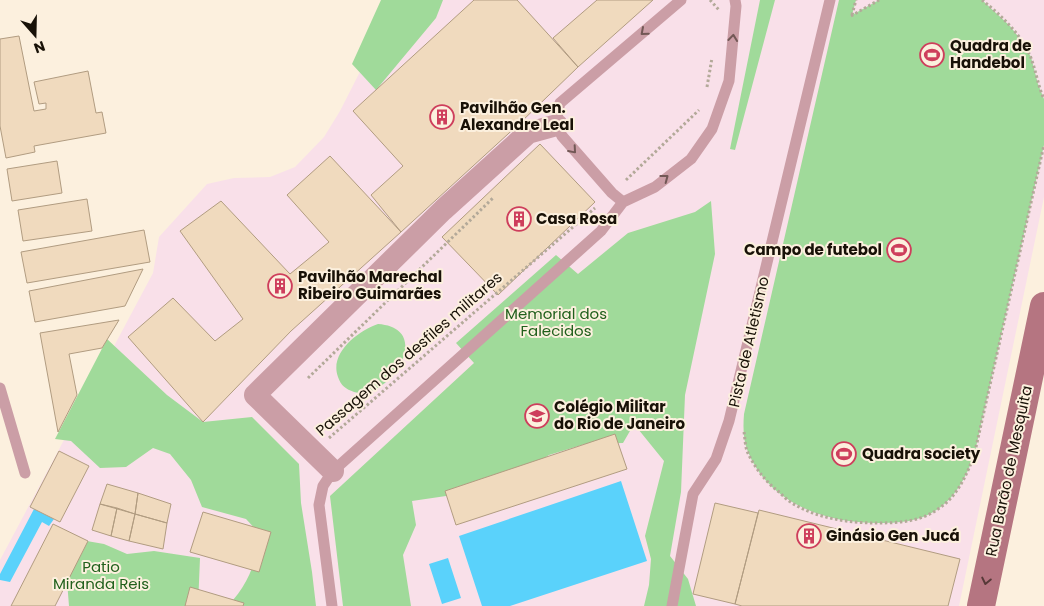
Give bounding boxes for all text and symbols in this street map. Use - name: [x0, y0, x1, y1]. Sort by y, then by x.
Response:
- north arrow: [10, 10, 60, 60]
- one-way arrow: [641, 26, 650, 34]
- one-way arrow: [727, 34, 738, 42]
- place label: Quadra de Handebol: [950, 35, 1032, 73]
- text: N: [31, 36, 48, 58]
- sports icon: Quadra de Handebol: [919, 42, 945, 68]
- place label: Pavilhão Gen. Alexandre Leal: [460, 97, 574, 135]
- building icon: Pavilhão Gen. Alexandre Leal: [429, 104, 455, 130]
- one-way arrow: [568, 145, 577, 154]
- one-way arrow: [659, 176, 668, 184]
- building icon: Casa Rosa: [506, 206, 532, 232]
- place label: Casa Rosa: [536, 208, 617, 229]
- sports icon: Campo de futebol: [886, 237, 912, 263]
- place label: Campo de futebol: [744, 239, 882, 260]
- place label: Pavilhão Marechal Ribeiro Guimarães: [298, 266, 442, 304]
- street label: Passagem dos desfiles militares: [311, 267, 506, 440]
- building icon: Pavilhão Marechal Ribeiro Guimarães: [267, 273, 293, 299]
- street label: Pista de Atletismo: [723, 274, 774, 409]
- park label: Memorial dos Falecidos: [505, 303, 607, 341]
- street label: Rua Barão de Mesquita: [980, 384, 1037, 558]
- place label: Colégio Militar do Rio de Janeiro: [554, 396, 686, 434]
- school or university icon: Colégio Militar do Rio de Janeiro: [524, 403, 550, 429]
- sports icon: Quadra society: [831, 441, 857, 467]
- place label: Quadra society: [862, 443, 981, 464]
- building icon: Ginásio Gen Jucá: [796, 523, 822, 549]
- place label: Ginásio Gen Jucá: [826, 525, 960, 546]
- park label: Patio Miranda Reis: [53, 556, 149, 594]
- one-way arrow: [981, 577, 992, 585]

